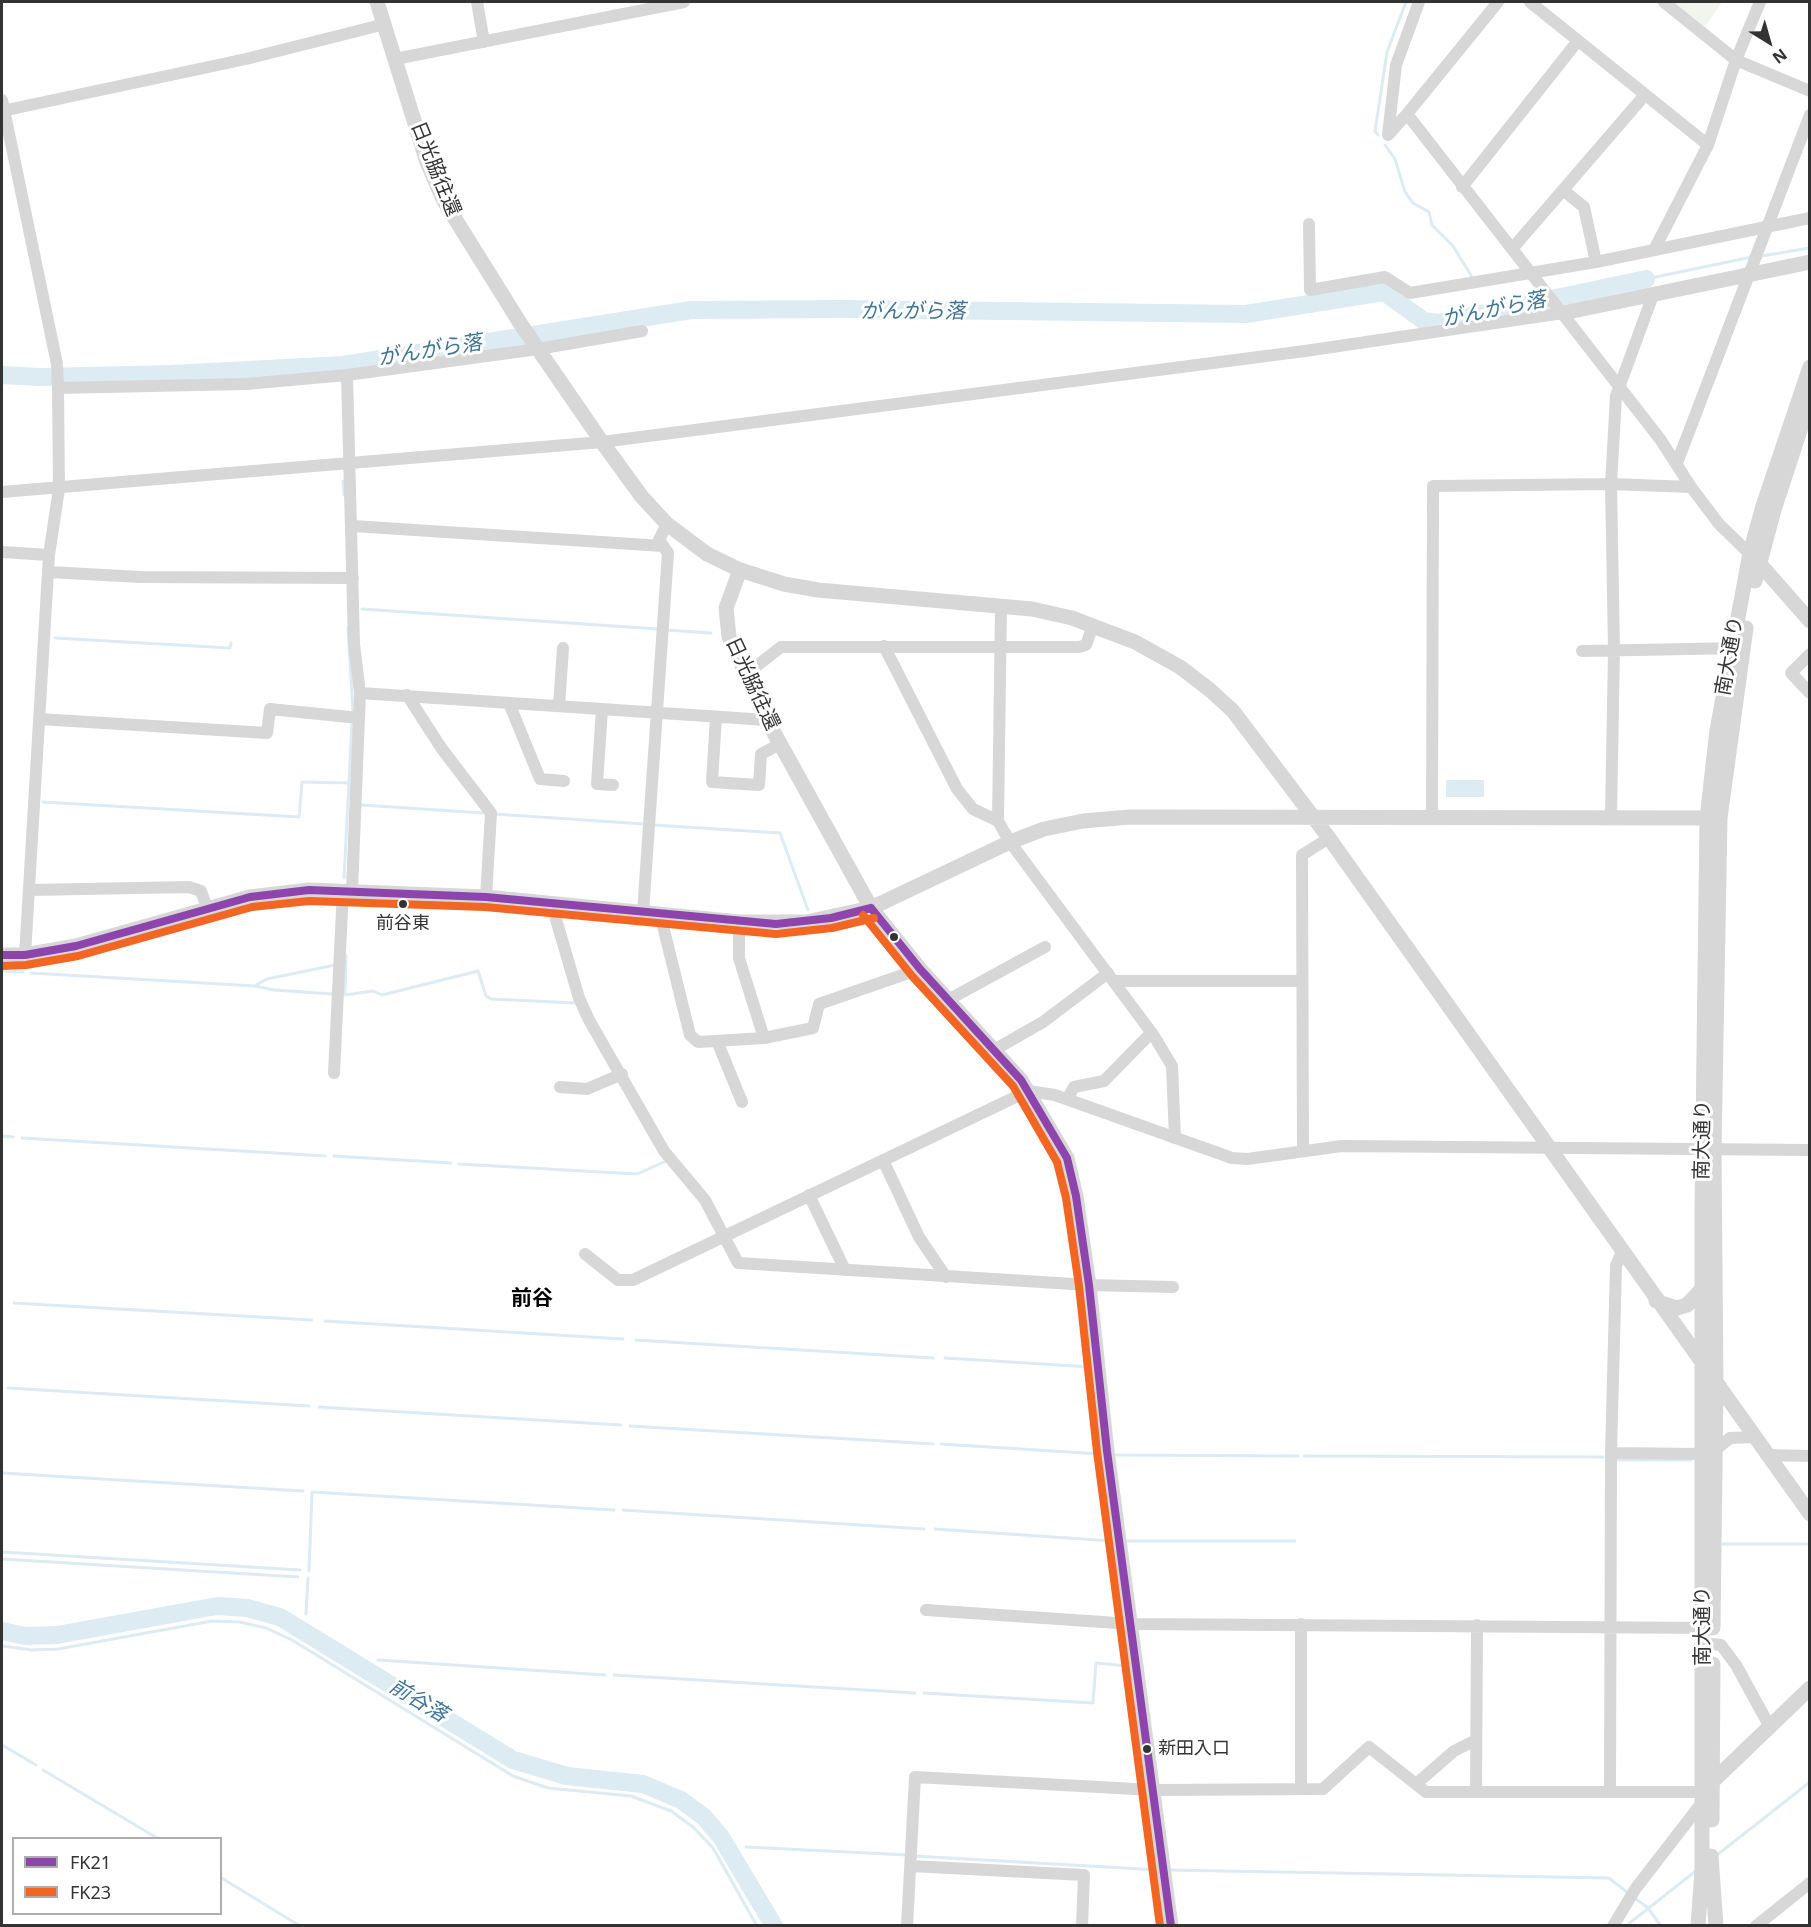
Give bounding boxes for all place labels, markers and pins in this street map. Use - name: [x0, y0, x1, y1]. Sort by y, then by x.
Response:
- marker: 前谷東: [397, 898, 409, 910]
- place label: 前谷東: [376, 913, 430, 935]
- unlabelled marker: [888, 931, 900, 943]
- place label: 新田入口: [1158, 1738, 1230, 1760]
- marker: 新田入口: [1141, 1743, 1153, 1755]

